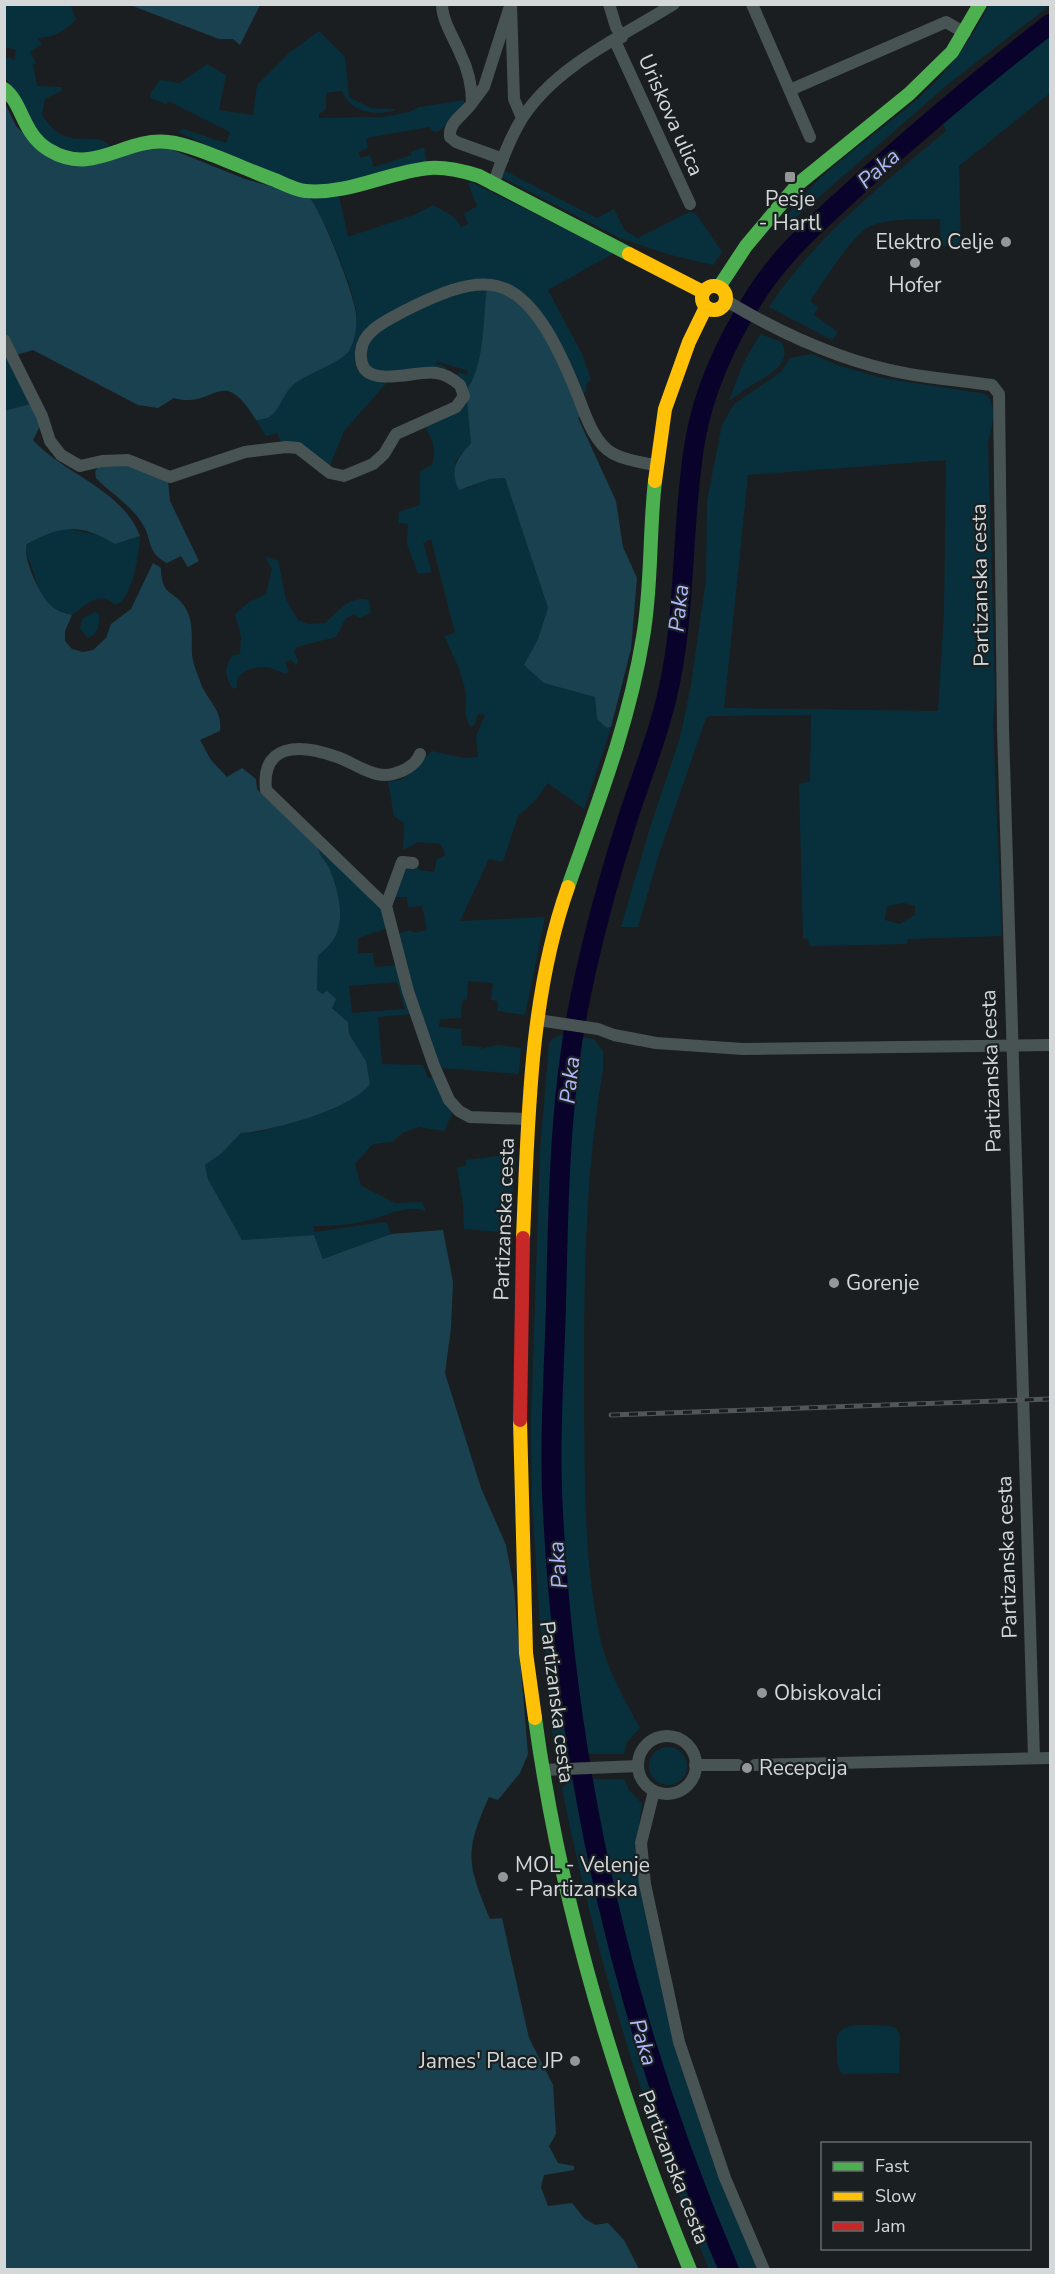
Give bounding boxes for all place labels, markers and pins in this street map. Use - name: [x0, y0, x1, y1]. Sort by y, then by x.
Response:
- marker: Pesje - Hartl: [783, 170, 797, 184]
- place label: Pesje - Hartl: [758, 185, 822, 237]
- place label: Elektro Celje: [876, 228, 994, 256]
- marker: Elektro Celje: [999, 235, 1013, 249]
- marker: Hofer: [908, 256, 922, 270]
- place label: Hofer: [889, 271, 942, 299]
- place label: Gorenje: [846, 1269, 920, 1297]
- marker: Gorenje: [827, 1276, 841, 1290]
- place label: Obiskovalci: [774, 1679, 882, 1707]
- marker: Obiskovalci: [755, 1686, 769, 1700]
- place label: Recepcija: [759, 1754, 848, 1782]
- marker: Recepcija: [740, 1761, 754, 1775]
- place label: MOL - Velenje - Partizanska: [515, 1851, 650, 1903]
- marker: MOL - Velenje - Partizanska: [496, 1870, 510, 1884]
- place label: James' Place JP: [418, 2047, 563, 2075]
- marker: James' Place JP: [568, 2054, 582, 2068]

